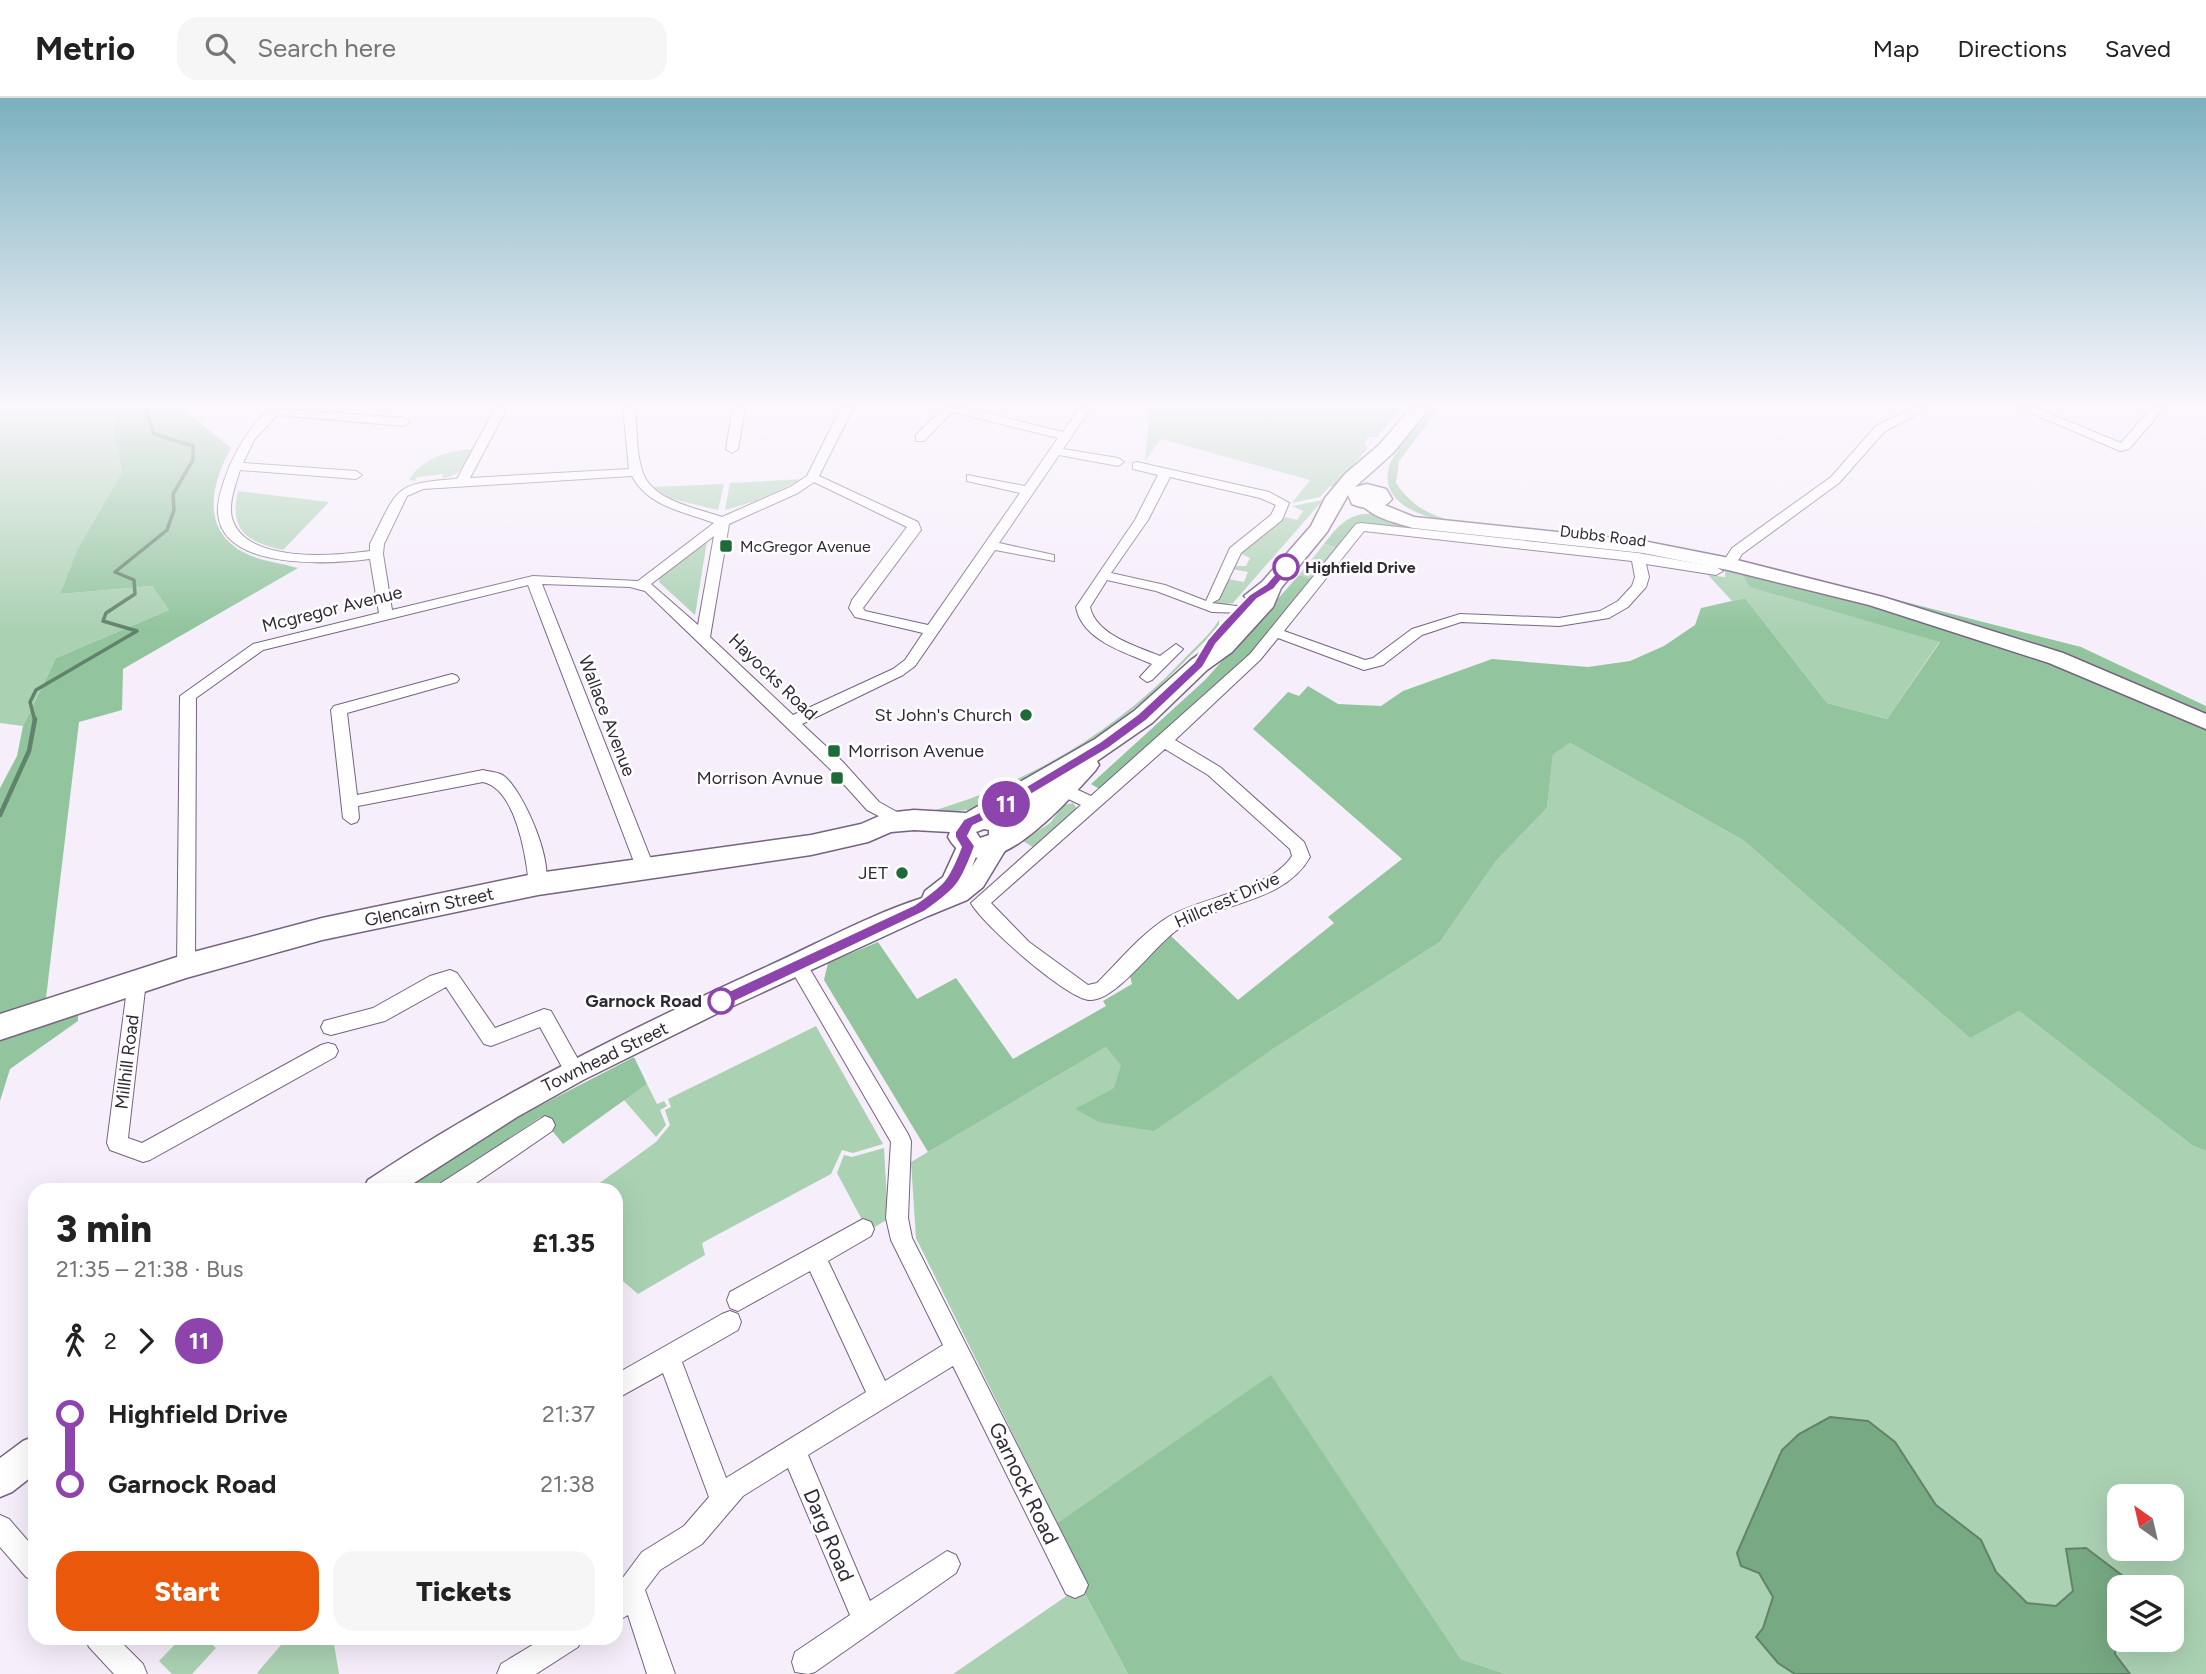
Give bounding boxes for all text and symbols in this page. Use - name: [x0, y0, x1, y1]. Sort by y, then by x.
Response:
- search box: [177, 17, 667, 80]
- text: Metrio: [35, 29, 135, 68]
- icon: search: [201, 29, 239, 67]
- text: Search here: [257, 32, 396, 64]
- text: Map: [1873, 34, 1919, 63]
- text: Directions: [1957, 34, 2067, 63]
- text: Saved: [2105, 34, 2171, 63]
- street label: Dubbs Road: [1559, 521, 1647, 551]
- place label: McGregor Avenue: [740, 537, 871, 556]
- marker: McGregor Avenue: [718, 538, 734, 554]
- marker: Highfield Drive: [1273, 554, 1299, 580]
- place label: Highfield Drive: [1305, 558, 1416, 577]
- street label: Mcgregor Avenue: [260, 581, 405, 637]
- street label: Hayocks Road: [724, 629, 822, 725]
- street label: Wallace Avenue: [574, 652, 640, 780]
- place label: St John's Church: [875, 704, 1012, 726]
- marker: St John's Church: [1018, 707, 1034, 723]
- place label: Morrison Avenue: [848, 740, 984, 762]
- marker: Morrison Avenue: [826, 743, 842, 759]
- place label: Morrison Avnue: [696, 767, 823, 789]
- marker: Morrison Avnue: [829, 770, 845, 786]
- line badge: 11: [974, 781, 1038, 827]
- text: 11: [996, 789, 1016, 818]
- place label: JET: [858, 862, 888, 884]
- marker: JET: [894, 865, 910, 881]
- street label: Hillcrest Drive: [1171, 867, 1283, 933]
- street label: Glencairn Street: [362, 883, 496, 931]
- marker: Garnock Road: [708, 988, 734, 1014]
- place label: Garnock Road: [585, 990, 702, 1012]
- street label: Millhill Road: [110, 1013, 144, 1111]
- street label: Townhead Street: [538, 1017, 672, 1097]
- text: 3 min: [56, 1206, 152, 1252]
- text: £1.35: [533, 1227, 595, 1259]
- text: 21:35 – 21:38 · Bus: [56, 1255, 244, 1283]
- icon: walk: [56, 1322, 94, 1360]
- icon: forward: [127, 1322, 165, 1360]
- text: 11: [189, 1326, 209, 1355]
- text: 2: [104, 1327, 117, 1355]
- text: Highfield Drive: [108, 1398, 288, 1430]
- text: 21:37: [542, 1400, 595, 1428]
- street label: Garnock Road: [984, 1418, 1064, 1548]
- text: Garnock Road: [108, 1468, 276, 1500]
- text: 21:38: [540, 1470, 595, 1498]
- north arrow: [2107, 1484, 2184, 1561]
- map controls: [2107, 1484, 2184, 1652]
- street label: Darg Road: [798, 1485, 860, 1585]
- button: Start: [56, 1551, 319, 1631]
- button: Tickets: [333, 1551, 595, 1631]
- button: layers: [2107, 1575, 2184, 1652]

